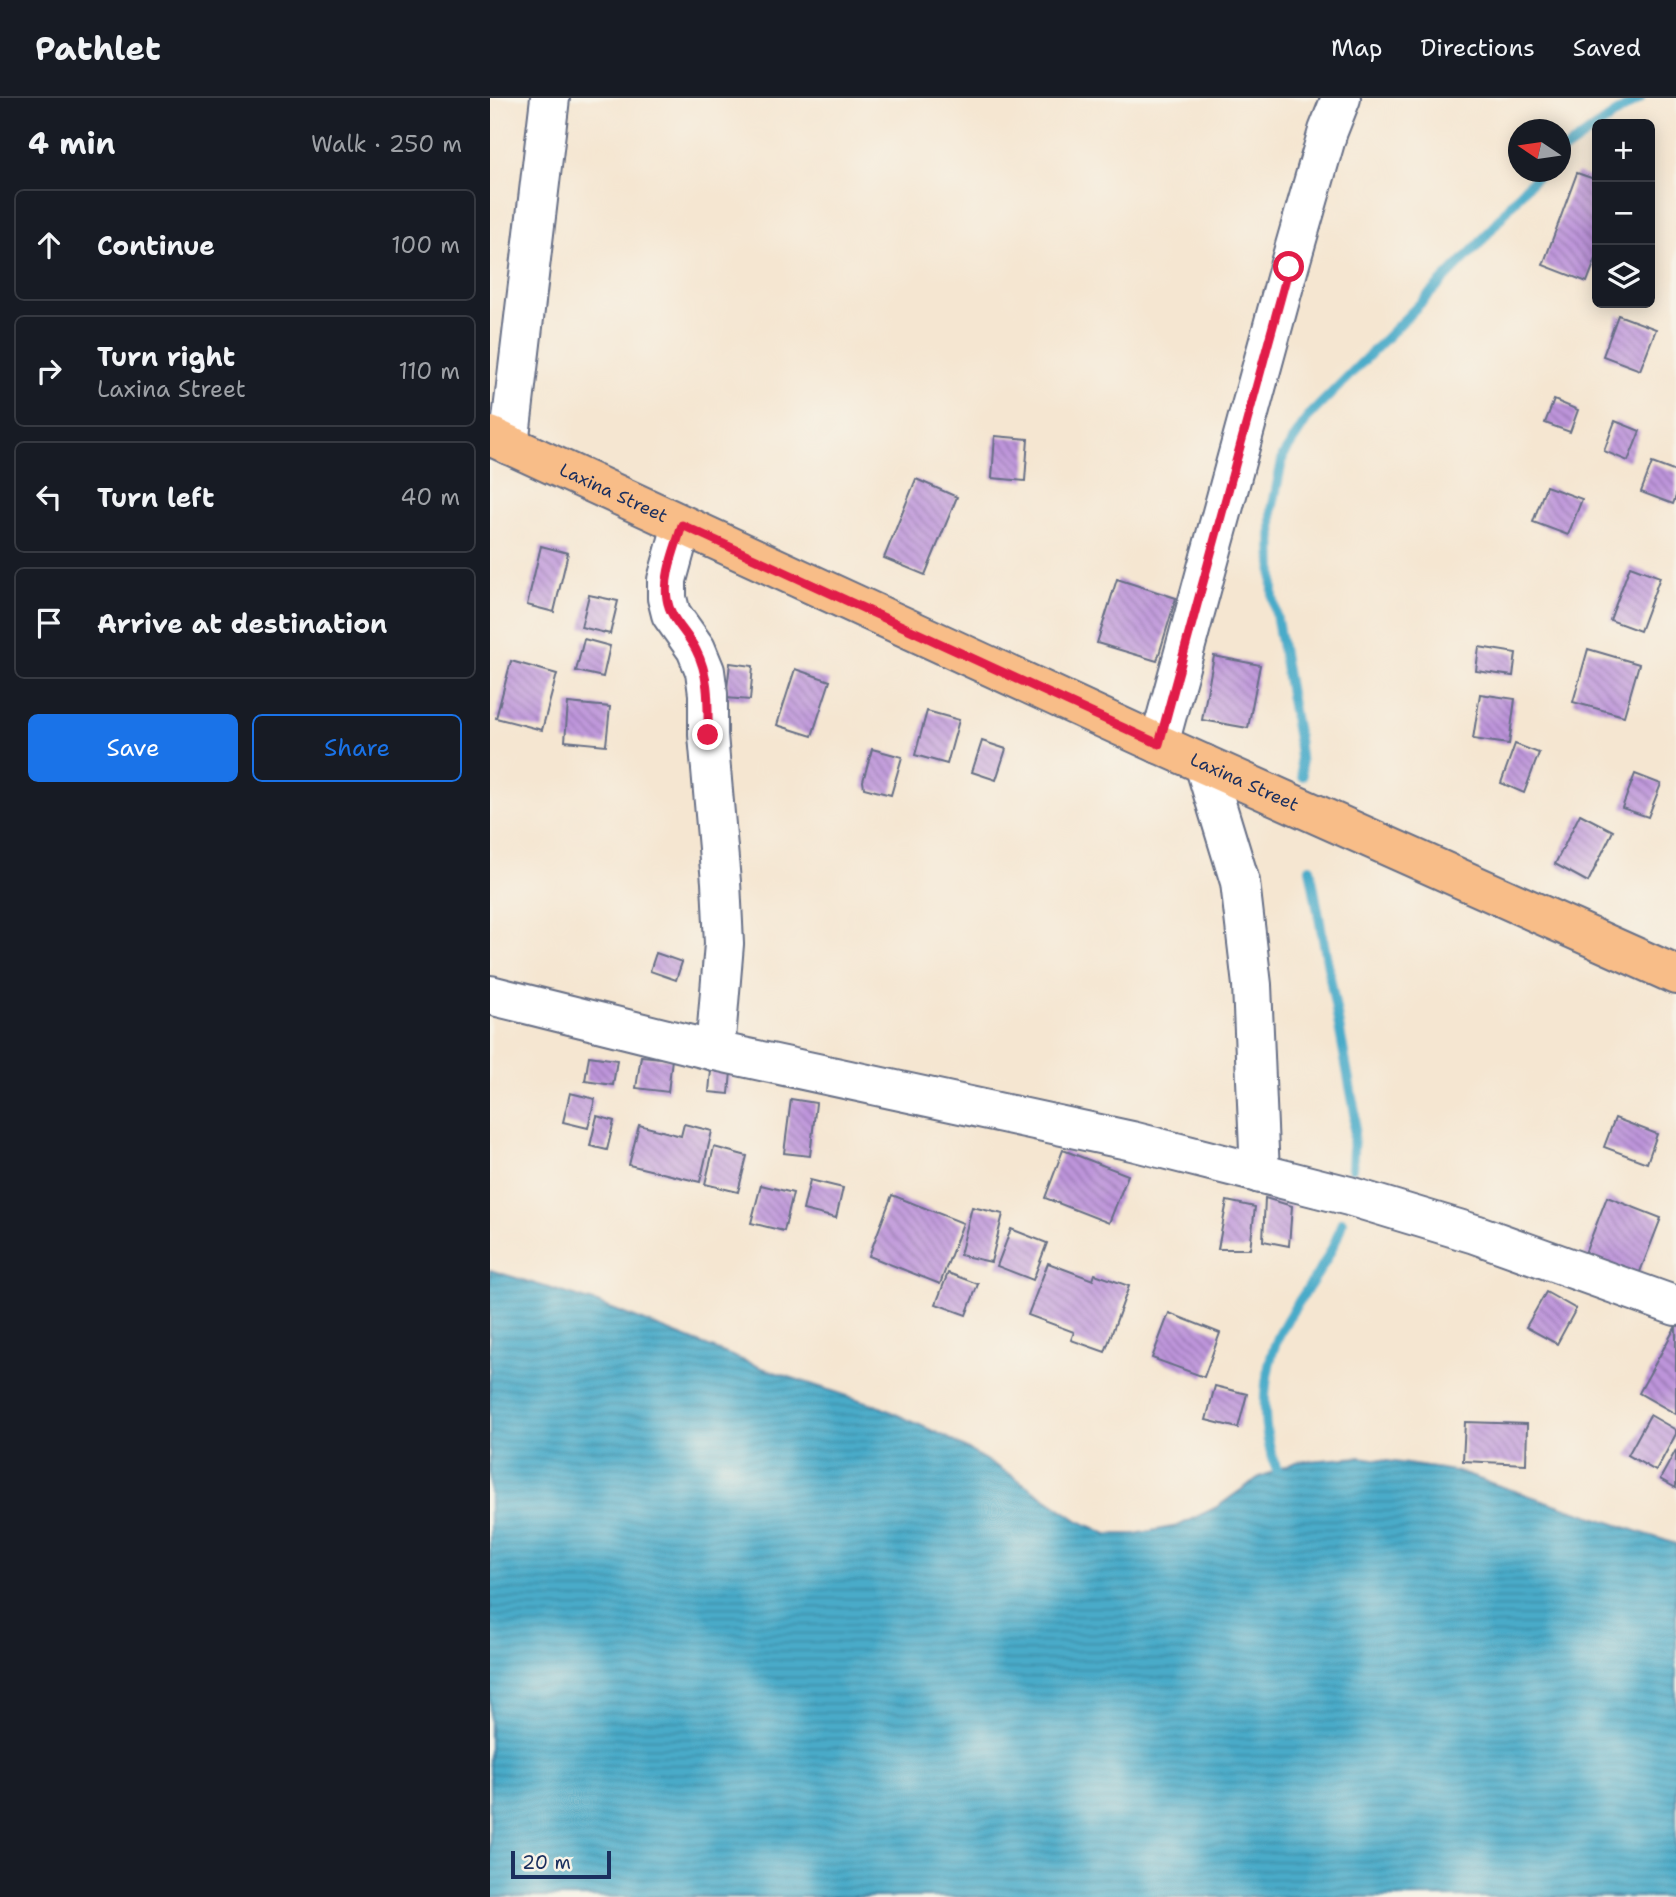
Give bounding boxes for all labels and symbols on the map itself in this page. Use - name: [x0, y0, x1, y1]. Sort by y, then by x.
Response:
- north arrow: [1508, 119, 1571, 182]
- route start: [1273, 251, 1304, 282]
- street label: Laxina Street: [556, 458, 672, 528]
- route end: [692, 719, 723, 750]
- street label: Laxina Street: [1186, 747, 1303, 817]
- scale bar: [511, 1848, 611, 1880]

